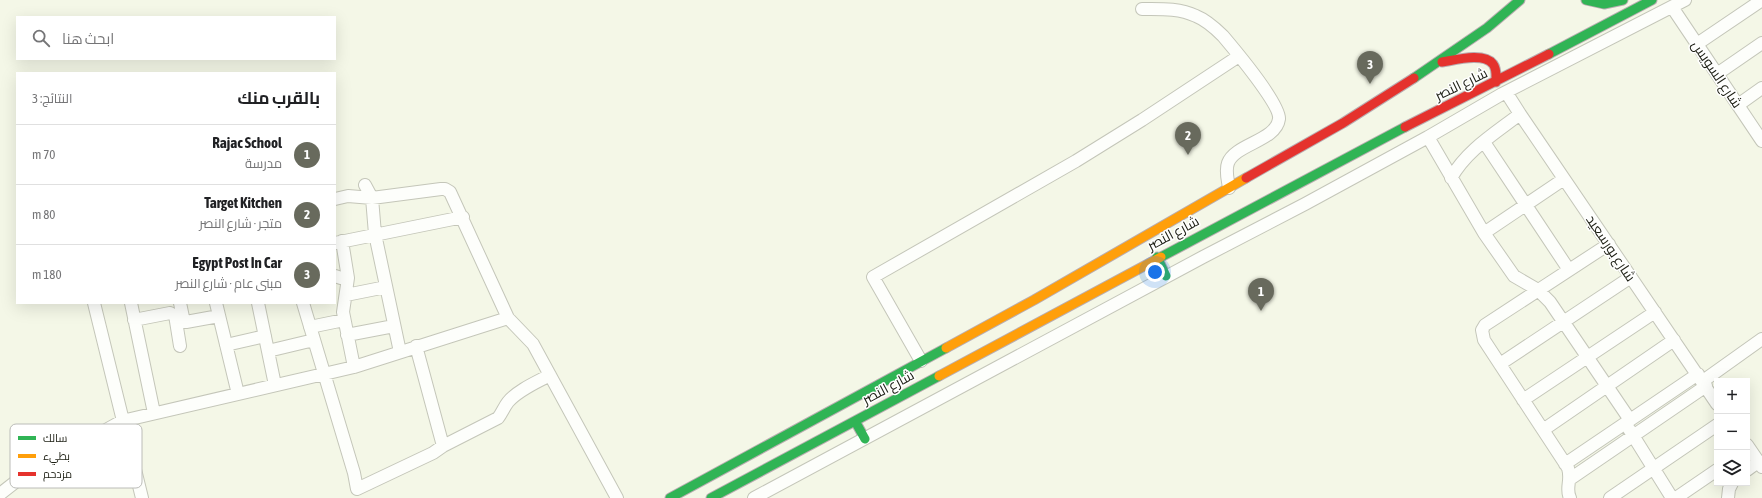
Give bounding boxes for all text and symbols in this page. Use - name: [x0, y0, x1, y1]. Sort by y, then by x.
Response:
- search box: [16, 16, 336, 60]
- icon: search: [30, 27, 52, 49]
- text: ابحث هنا: [62, 30, 114, 47]
- street label: شارع السويس: [1688, 37, 1745, 111]
- pin: 3: [1357, 51, 1383, 84]
- street label: شارع النصر: [1431, 64, 1490, 105]
- text: بالقرب منك: [237, 88, 320, 108]
- text: النتائج: 3: [32, 91, 72, 106]
- pin: 2: [1175, 122, 1201, 155]
- text: Rajac School: [212, 134, 282, 151]
- text: 70 m: [32, 147, 55, 162]
- text: 1: [304, 147, 310, 162]
- text: مدرسة: [245, 156, 282, 171]
- text: Target Kitchen: [204, 194, 282, 211]
- text: 80 m: [32, 207, 55, 222]
- text: 2: [304, 207, 310, 222]
- street label: شارع بورسعيد: [1582, 212, 1639, 285]
- street label: شارع النصر: [1143, 213, 1202, 255]
- text: متجر · شارع النصر: [199, 216, 282, 231]
- text: Egypt Post In Car: [192, 254, 282, 271]
- your location: [1145, 262, 1165, 282]
- text: 180 m: [32, 267, 62, 282]
- text: 3: [304, 267, 310, 282]
- text: مبنى عام · شارع النصر: [175, 276, 282, 291]
- pin: 1: [1248, 278, 1274, 311]
- street label: شارع النصر: [858, 367, 917, 409]
- map controls: [1714, 378, 1750, 486]
- button: +: [1714, 378, 1750, 414]
- button: −: [1714, 414, 1750, 450]
- legend: [10, 424, 142, 488]
- text: سالك: [43, 432, 67, 444]
- text: بطيء: [43, 450, 70, 465]
- button: layers: [1714, 450, 1750, 486]
- text: مزدحم: [43, 468, 72, 482]

